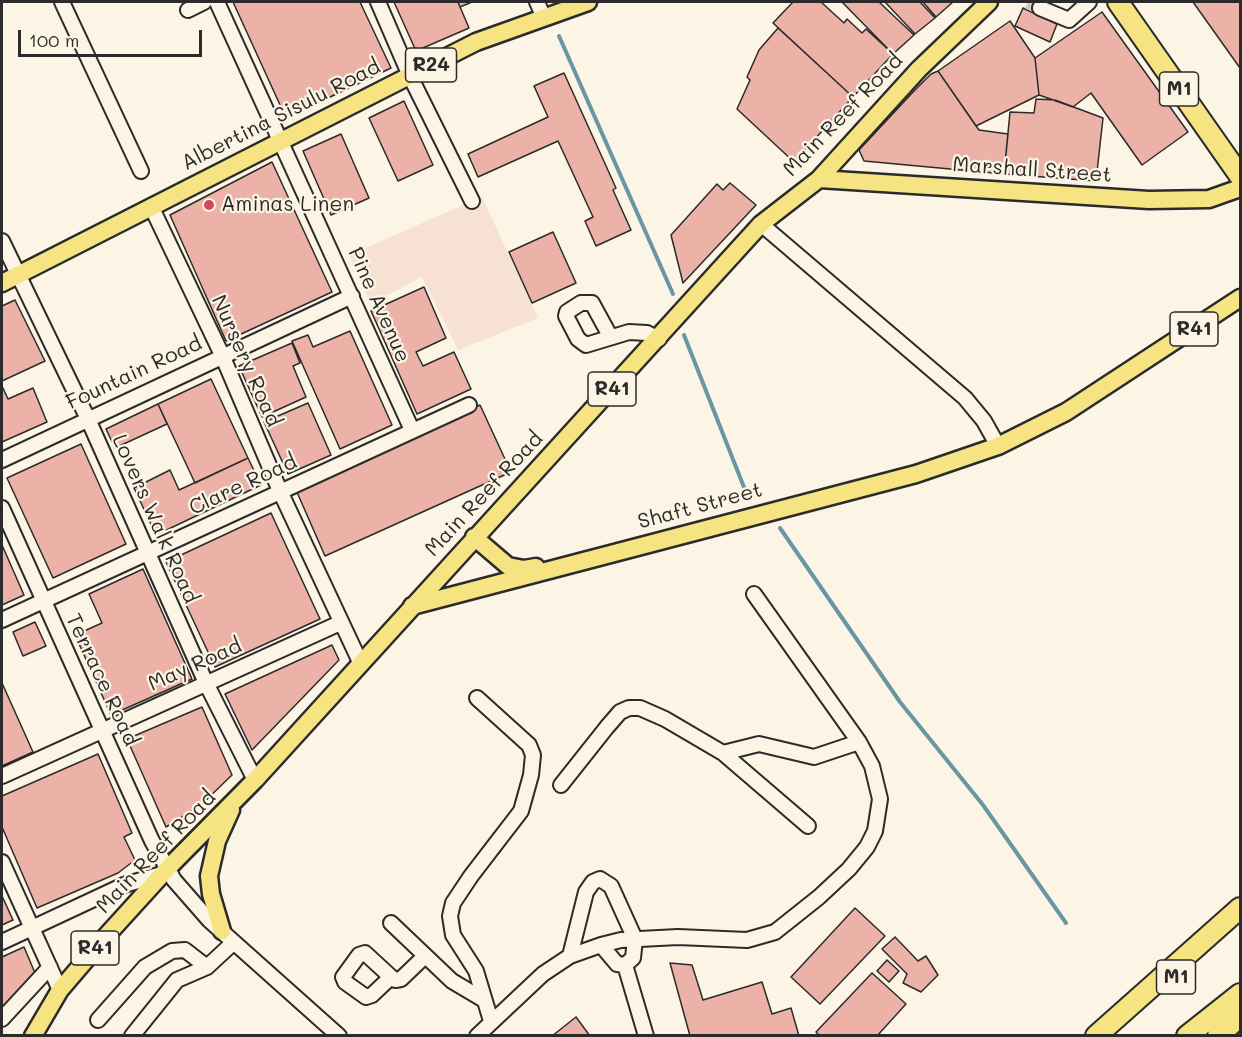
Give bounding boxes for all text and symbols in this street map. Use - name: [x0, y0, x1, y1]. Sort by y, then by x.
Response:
- scale bar: [21, 18, 206, 56]
- text: 100 m: [29, 28, 79, 52]
- road number: R24: [406, 48, 456, 82]
- street label: Main Reef Road: [778, 48, 908, 182]
- street label: Albertina Sisulu Road: [177, 54, 385, 176]
- road number: M1: [1160, 72, 1198, 106]
- street label: Marshall Street: [952, 152, 1112, 188]
- place label: Aminas Linen: [221, 192, 354, 218]
- marker: Aminas Linen: [202, 198, 216, 212]
- street label: Pine Avenue: [342, 244, 416, 366]
- street label: Nursery Road: [206, 291, 286, 431]
- road number: R41: [1170, 312, 1218, 346]
- street label: Fountain Road: [62, 331, 206, 415]
- road number: R41: [588, 372, 636, 406]
- street label: Main Reef Road: [420, 426, 548, 562]
- street label: Lovers Walk Road: [106, 431, 204, 607]
- street label: Clare Road: [185, 449, 301, 521]
- street label: Shaft Street: [635, 477, 765, 535]
- street label: Terrace Road: [60, 610, 144, 750]
- street label: May Road: [144, 633, 246, 697]
- street label: Main Reef Road: [91, 785, 221, 919]
- road number: R41: [71, 931, 119, 965]
- road number: M1: [1156, 960, 1196, 994]

